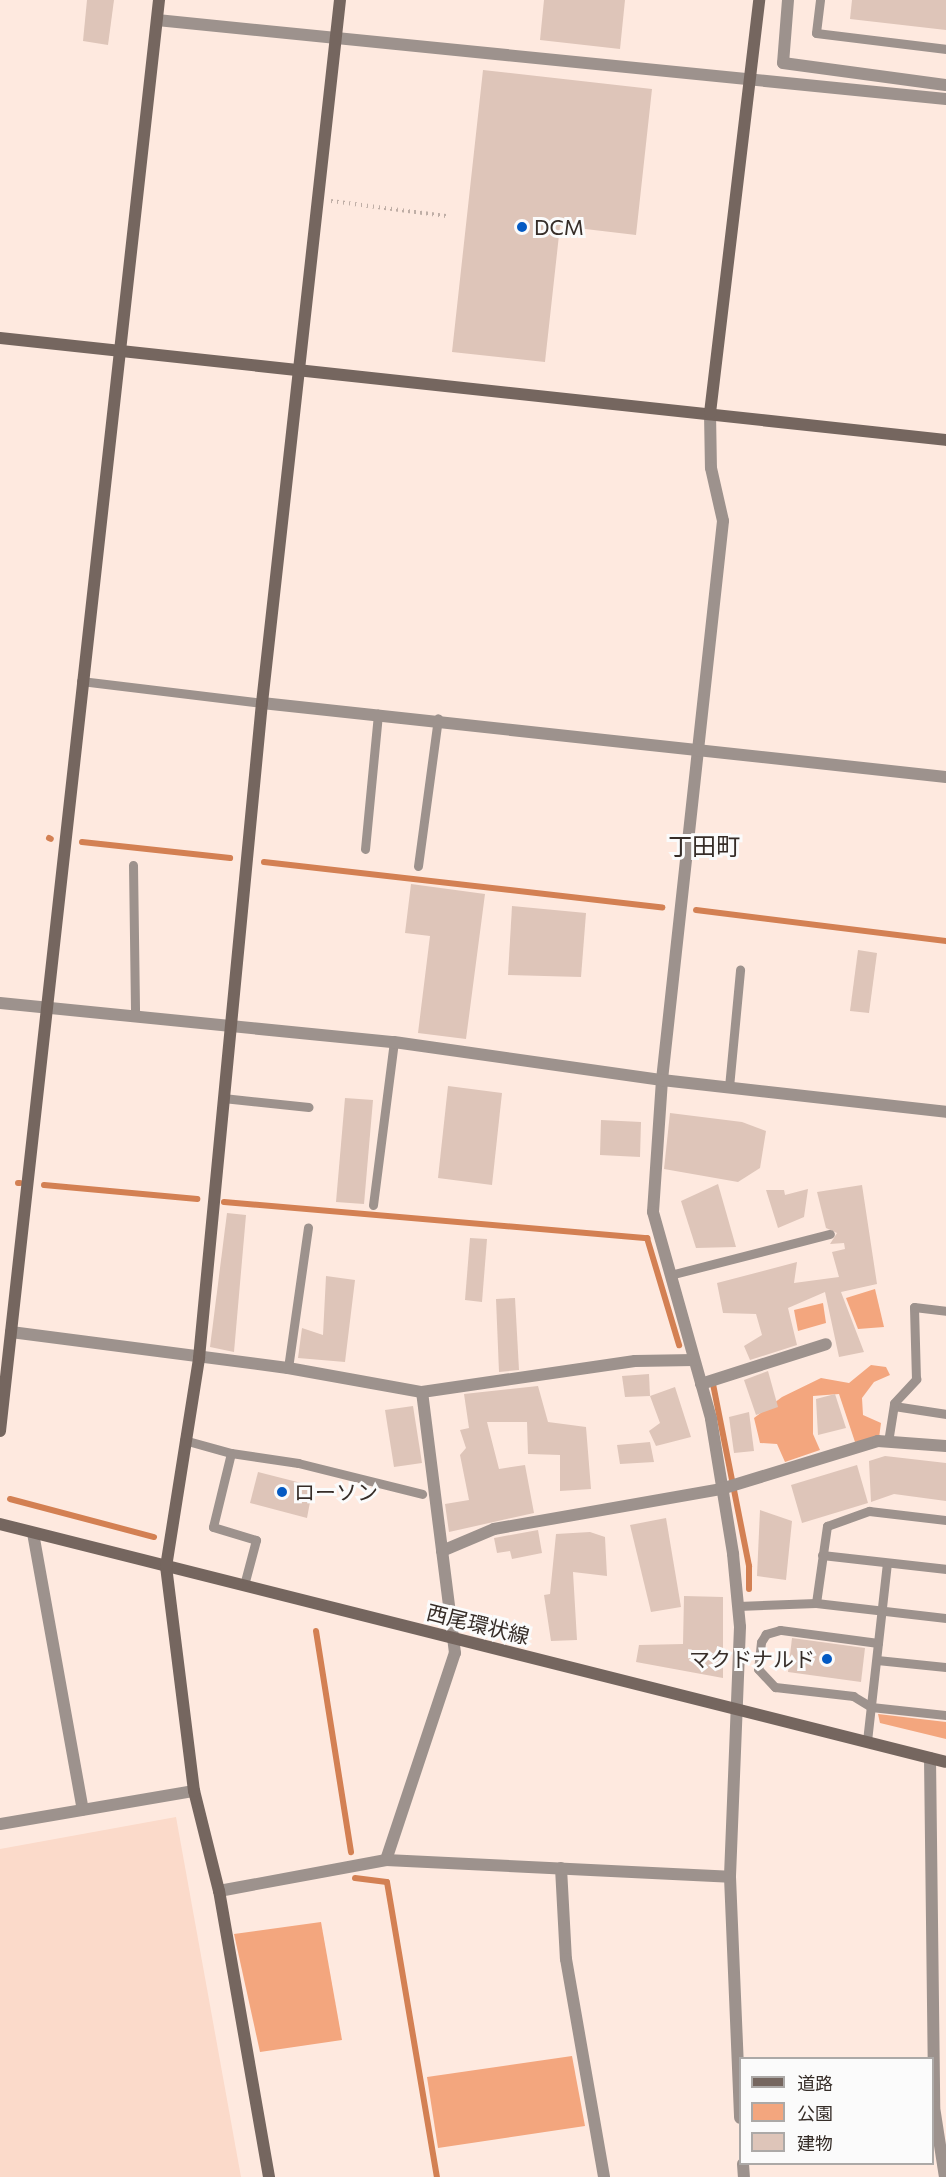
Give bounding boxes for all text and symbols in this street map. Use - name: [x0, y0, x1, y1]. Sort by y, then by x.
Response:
- place label: DCM: [534, 214, 584, 240]
- marker: DCM: [515, 220, 529, 234]
- district label: 丁田町: [668, 832, 740, 860]
- place label: ローソン: [294, 1479, 378, 1505]
- marker: ローソン: [275, 1485, 289, 1499]
- street label: 西尾環状線: [424, 1599, 532, 1649]
- place label: マクドナルド: [689, 1646, 815, 1672]
- marker: マクドナルド: [820, 1652, 834, 1666]
- legend: [739, 2057, 934, 2165]
- text: 道路: [797, 2072, 833, 2094]
- text: 公園: [797, 2102, 833, 2124]
- text: 建物: [797, 2132, 833, 2154]

